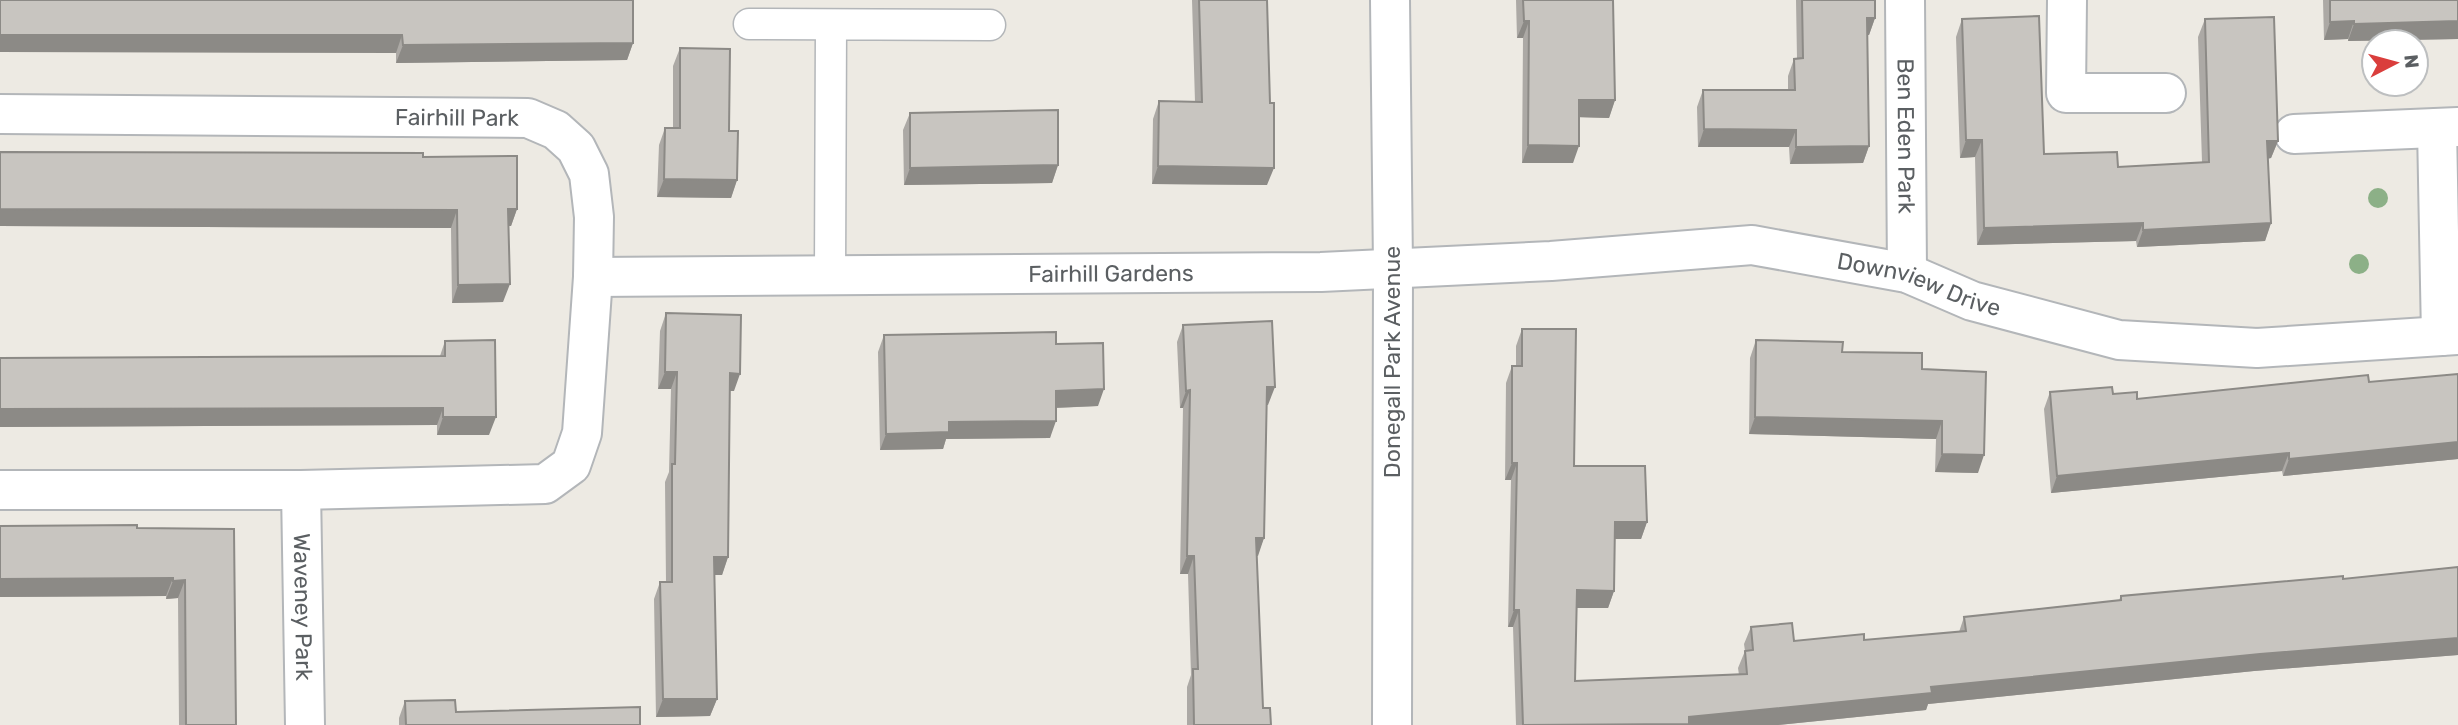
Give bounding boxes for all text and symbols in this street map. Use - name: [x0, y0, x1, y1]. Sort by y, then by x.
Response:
- north arrow: [2360, 28, 2430, 98]
- text: N: [2399, 53, 2424, 69]
- street label: Ben Eden Park: [1891, 58, 1921, 214]
- street label: Fairhill Park: [395, 103, 519, 132]
- street label: Donegall Park Avenue: [1378, 246, 1406, 478]
- street label: Downview Drive: [1835, 247, 2004, 322]
- street label: Fairhill Gardens: [1028, 259, 1194, 288]
- street label: Waveney Park: [288, 533, 318, 681]

